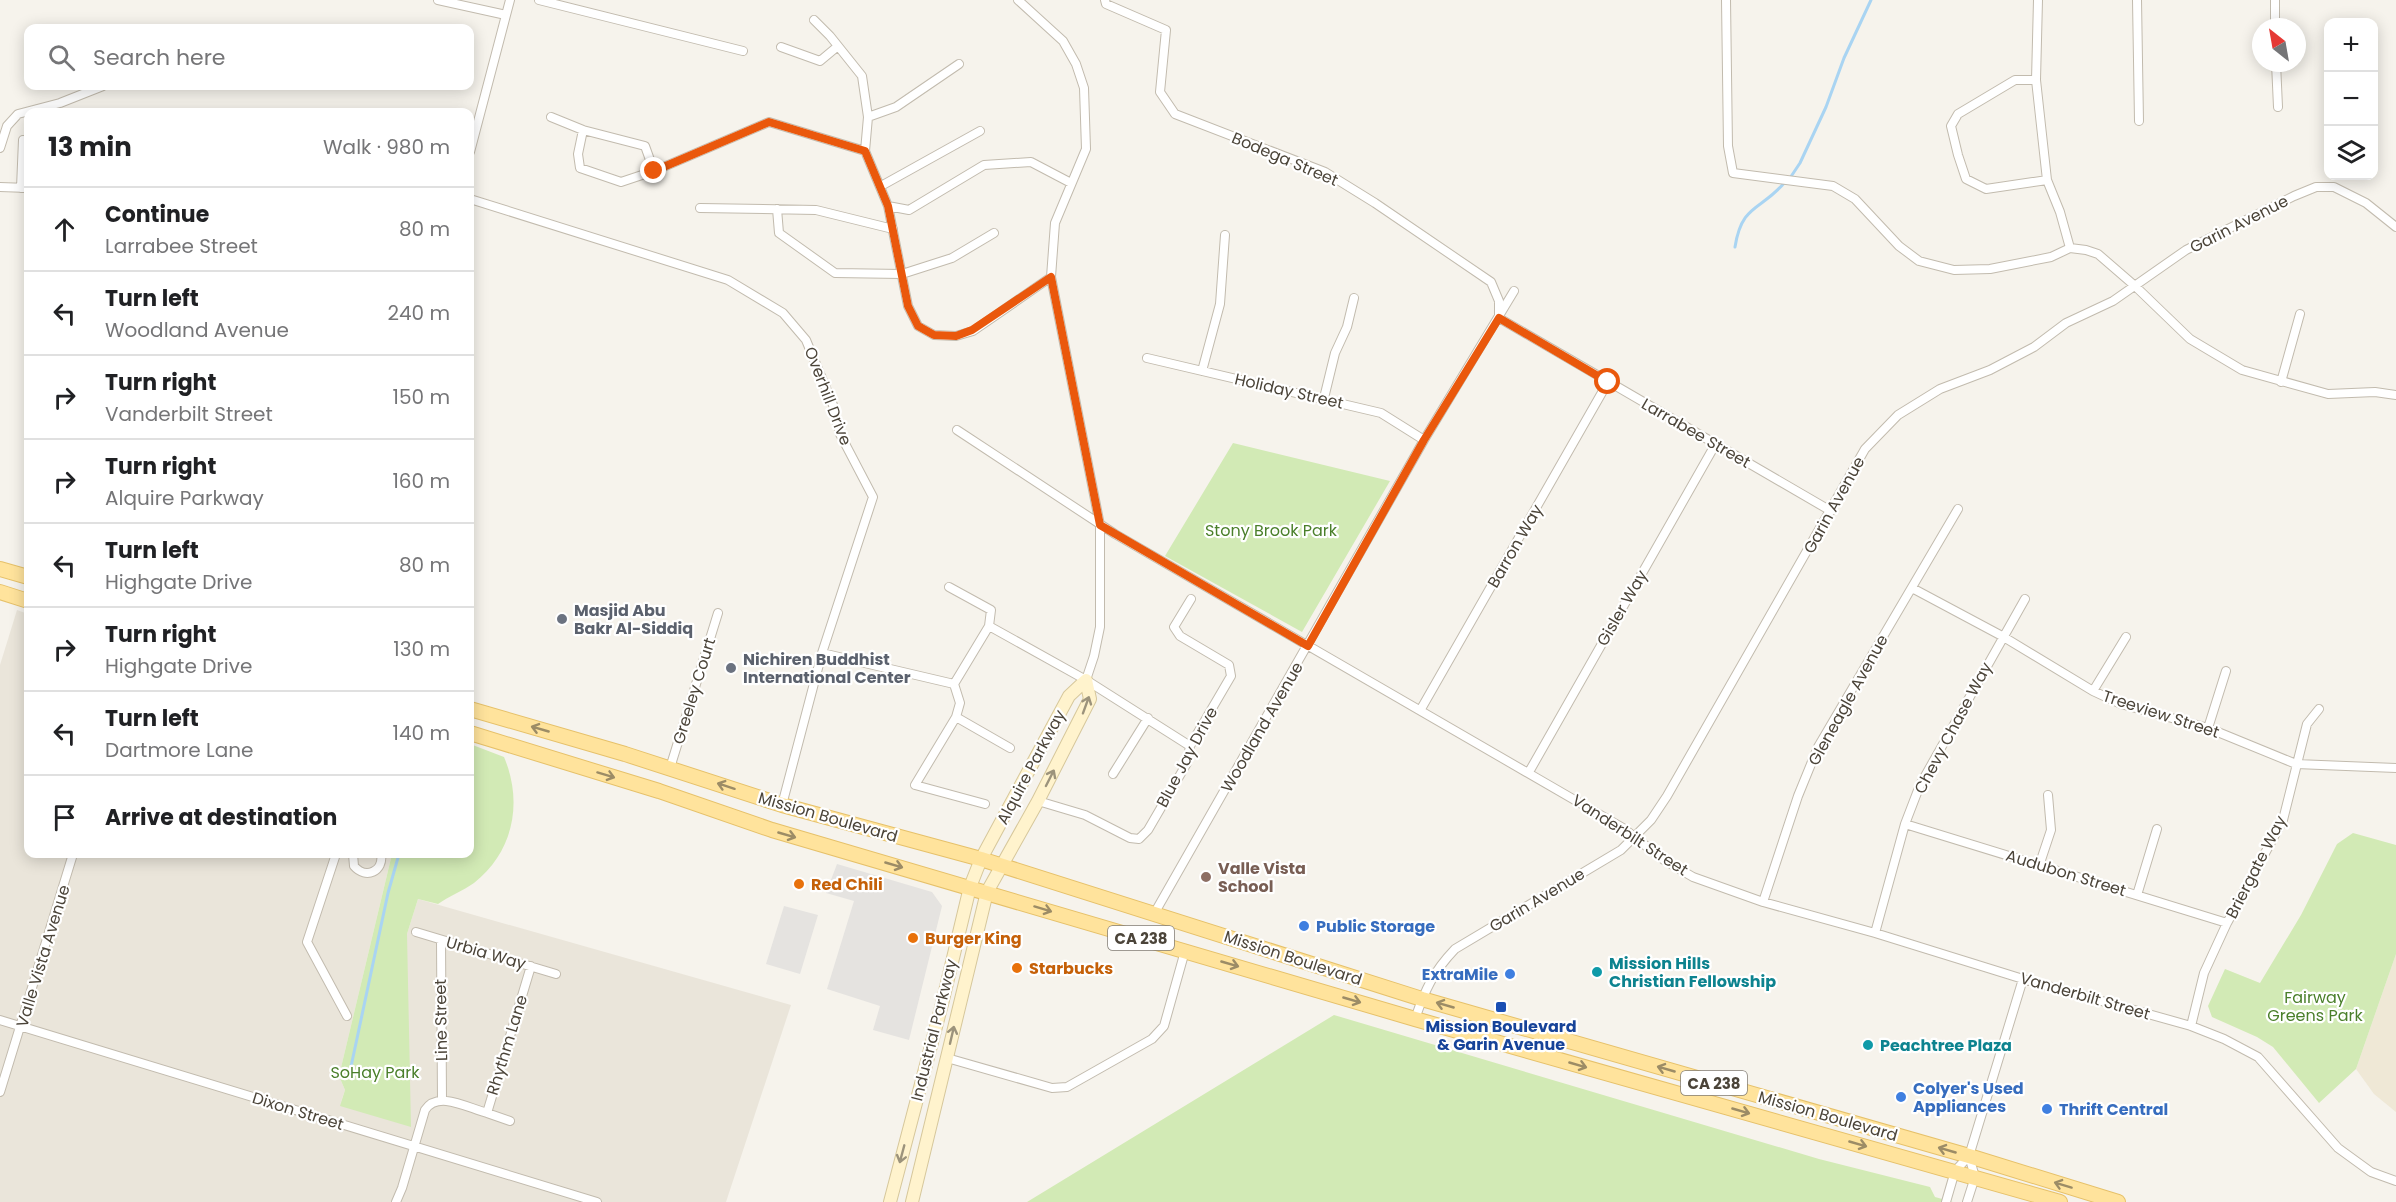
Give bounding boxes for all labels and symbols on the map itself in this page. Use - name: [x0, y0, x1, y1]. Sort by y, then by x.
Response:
- north arrow: [2252, 18, 2306, 72]
- street label: Bodega Street: [1228, 126, 1342, 192]
- route end: [640, 157, 666, 183]
- street label: Garin Avenue: [2186, 189, 2292, 259]
- street label: Overhill Drive: [799, 343, 857, 449]
- street label: Holiday Street: [1232, 367, 1346, 415]
- route start: [1594, 368, 1620, 394]
- street label: Larrabee Street: [1637, 392, 1755, 474]
- street label: Garin Avenue: [1798, 452, 1870, 558]
- street label: Barron Way: [1482, 500, 1548, 592]
- park label: Stony Brook Park: [1205, 519, 1338, 542]
- street label: Gisler Way: [1591, 566, 1653, 650]
- place label: Masjid Abu Bakr Al-Siddiq: [574, 599, 693, 640]
- marker: Masjid Abu Bakr Al-Siddiq: [555, 612, 569, 626]
- street label: Gleneagle Avenue: [1802, 630, 1894, 770]
- street label: Greeley Court: [667, 635, 721, 747]
- place label: Nichiren Buddhist International Center: [743, 648, 911, 689]
- street label: Woodland Avenue: [1215, 657, 1309, 796]
- street label: Chevy Chase Way: [1909, 658, 1997, 798]
- marker: Nichiren Buddhist International Center: [724, 661, 738, 675]
- street label: Treeview Street: [2100, 684, 2223, 744]
- one-way arrow: [1081, 696, 1092, 714]
- street label: Blue Jay Drive: [1151, 703, 1223, 811]
- street label: Alquire Parkway: [991, 705, 1071, 829]
- one-way arrow: [530, 723, 549, 734]
- one-way arrow: [596, 770, 615, 781]
- one-way arrow: [1044, 770, 1056, 787]
- one-way arrow: [717, 780, 736, 791]
- street label: Mission Boulevard: [756, 786, 900, 848]
- street label: Vanderbilt Street: [1567, 789, 1693, 881]
- street label: Briergate Way: [2220, 812, 2292, 922]
- one-way arrow: [777, 829, 796, 841]
- street label: Audubon Street: [2003, 844, 2129, 902]
- place label: Valle Vista School: [1218, 857, 1306, 898]
- one-way arrow: [884, 860, 903, 871]
- street label: Garin Avenue: [1485, 862, 1589, 938]
- marker: Valle Vista School: [1199, 870, 1213, 884]
- place label: Red Chili: [811, 873, 883, 896]
- marker: Red Chili: [792, 877, 806, 891]
- street label: Valle Vista Avenue: [10, 882, 76, 1030]
- one-way arrow: [1033, 904, 1052, 915]
- place label: Public Storage: [1316, 915, 1435, 938]
- marker: Public Storage: [1297, 919, 1311, 933]
- street label: Mission Boulevard: [1221, 925, 1365, 991]
- road number: CA 238: [1108, 926, 1174, 950]
- place label: Burger King: [925, 927, 1022, 950]
- street label: Urbia Way: [443, 931, 529, 975]
- marker: Burger King: [906, 931, 920, 945]
- place label: Mission Hills Christian Fellowship: [1609, 952, 1776, 993]
- street label: Industrial Parkway: [905, 957, 963, 1103]
- place label: Starbucks: [1029, 957, 1113, 980]
- one-way arrow: [1220, 959, 1239, 970]
- marker: Starbucks: [1010, 961, 1024, 975]
- place label: ExtraMile: [1422, 963, 1498, 986]
- marker: Mission Hills Christian Fellowship: [1590, 965, 1604, 979]
- street label: Vanderbilt Street: [2017, 966, 2153, 1026]
- marker: ExtraMile: [1503, 967, 1517, 981]
- street label: Line Street: [429, 979, 453, 1061]
- park label: Fairway Greens Park: [2267, 986, 2363, 1027]
- street label: Rhythm Lane: [481, 992, 533, 1098]
- one-way arrow: [1342, 995, 1361, 1006]
- one-way arrow: [1436, 999, 1455, 1010]
- marker: Mission Boulevard & Garin Avenue: [1494, 1000, 1508, 1014]
- place label: Mission Boulevard & Garin Avenue: [1425, 1015, 1577, 1056]
- one-way arrow: [947, 1025, 959, 1044]
- place label: Peachtree Plaza: [1880, 1034, 2012, 1057]
- marker: Peachtree Plaza: [1861, 1038, 1875, 1052]
- one-way arrow: [1568, 1060, 1587, 1071]
- park label: SoHay Park: [330, 1061, 420, 1084]
- one-way arrow: [1657, 1063, 1676, 1074]
- road number: CA 238: [1681, 1071, 1747, 1095]
- place label: Colyer's Used Appliances: [1913, 1077, 2024, 1118]
- street label: Mission Boulevard: [1756, 1085, 1900, 1147]
- street label: Dixon Street: [249, 1086, 347, 1136]
- marker: Colyer's Used Appliances: [1894, 1090, 1908, 1104]
- place label: Thrift Central: [2059, 1098, 2168, 1121]
- marker: Thrift Central: [2040, 1102, 2054, 1116]
- one-way arrow: [1732, 1106, 1751, 1117]
- one-way arrow: [1848, 1139, 1867, 1150]
- one-way arrow: [896, 1144, 908, 1163]
- one-way arrow: [1938, 1144, 1957, 1155]
- one-way arrow: [2054, 1179, 2073, 1190]

